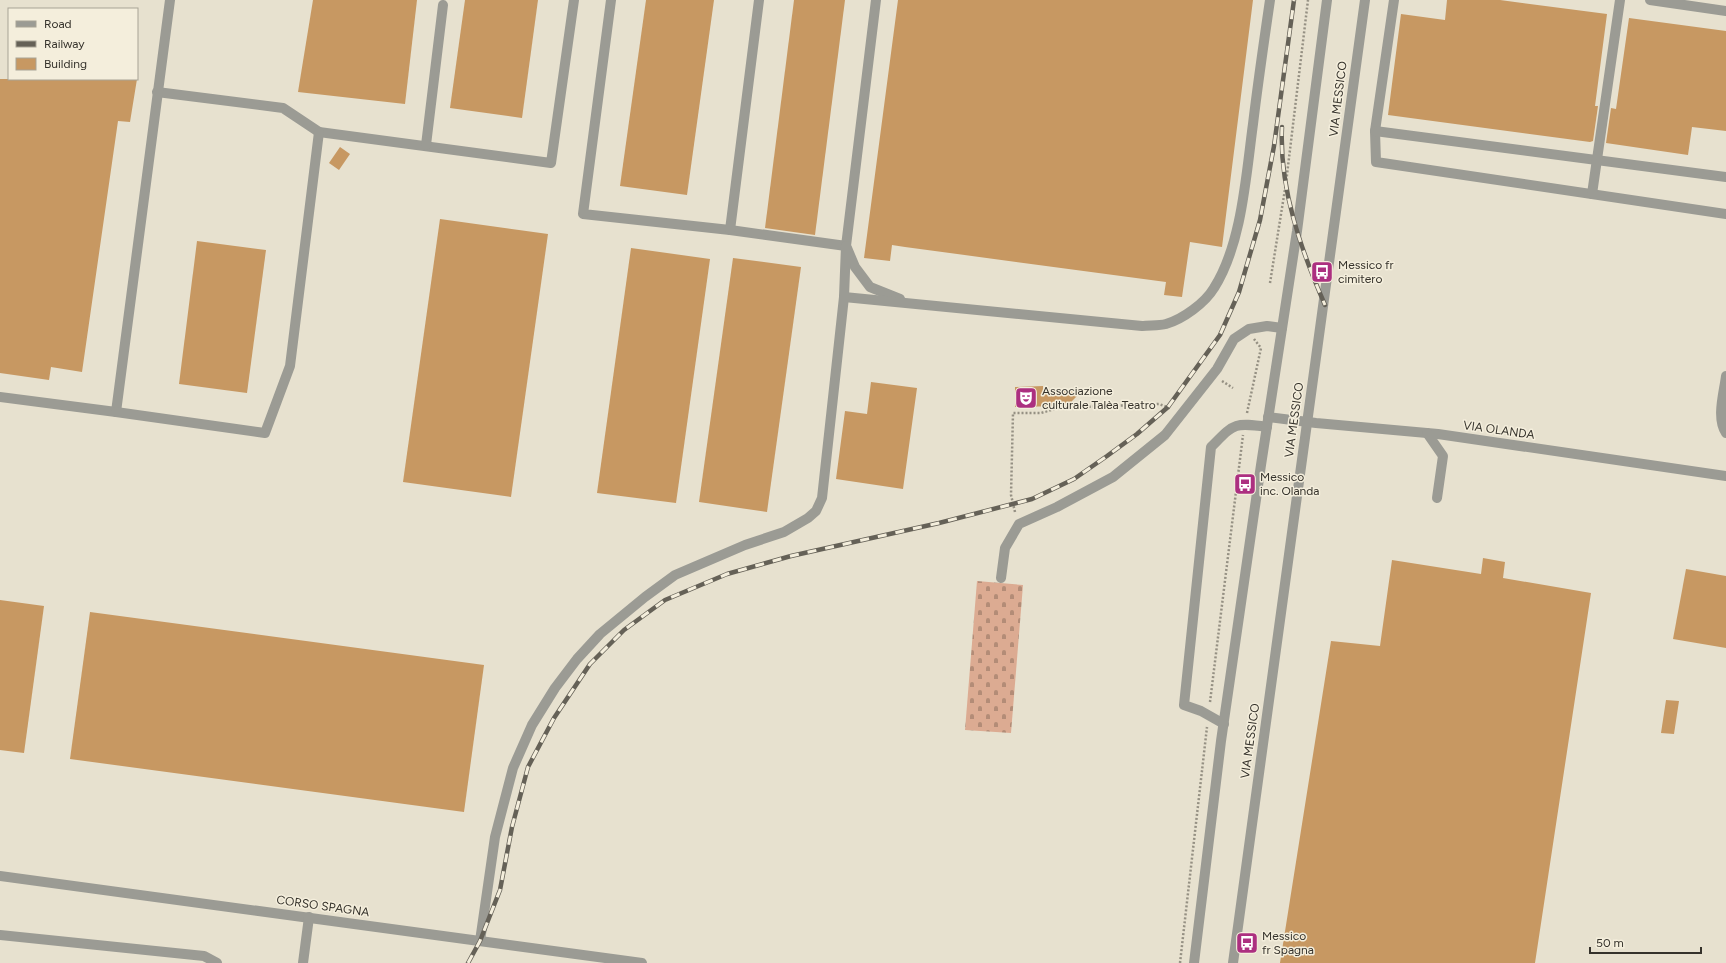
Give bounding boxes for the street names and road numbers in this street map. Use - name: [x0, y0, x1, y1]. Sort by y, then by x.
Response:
- street label: VIA MESSICO: [1326, 60, 1350, 138]
- street label: VIA MESSICO: [1282, 381, 1306, 459]
- street label: VIA OLANDA: [1462, 418, 1536, 442]
- street label: VIA MESSICO: [1238, 702, 1262, 780]
- street label: CORSO SPAGNA: [276, 893, 370, 919]

